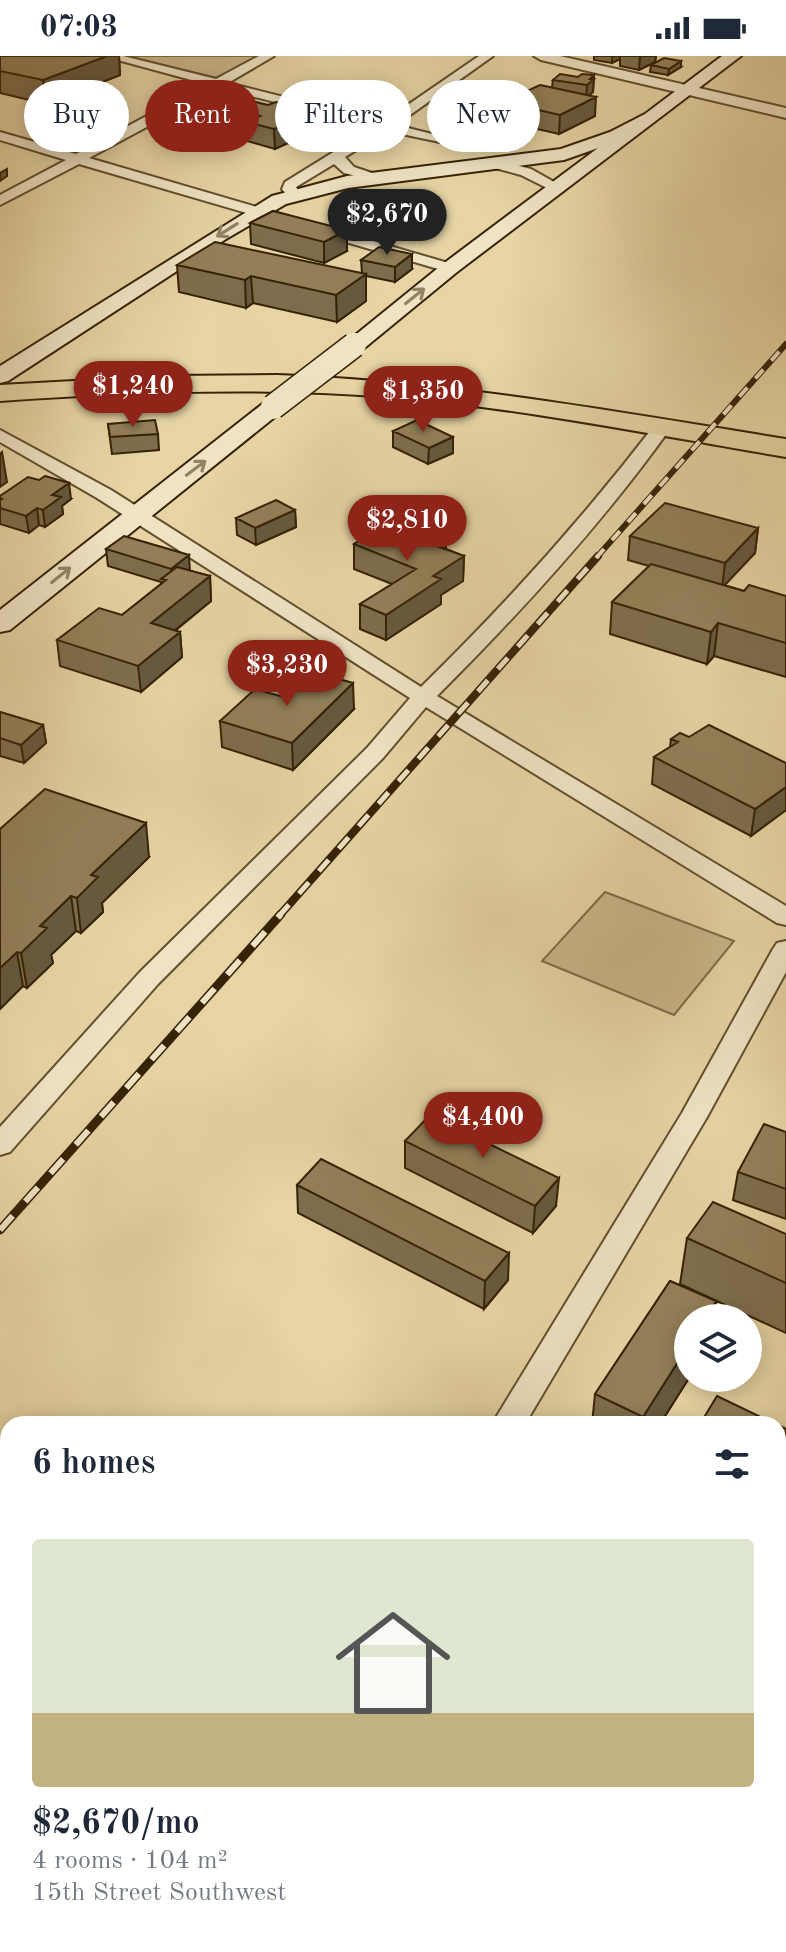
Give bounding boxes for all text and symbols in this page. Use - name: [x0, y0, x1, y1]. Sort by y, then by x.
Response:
- text: 07:03: [40, 13, 118, 43]
- chip: Buy: [24, 80, 129, 152]
- chip: Rent: [145, 80, 259, 152]
- chip: Filters: [275, 80, 411, 152]
- chip: New: [427, 80, 540, 152]
- pin: $2,670: [322, 189, 452, 257]
- text: $2,670: [346, 202, 428, 228]
- one-way arrow: [216, 222, 239, 238]
- one-way arrow: [404, 287, 425, 305]
- pin: $1,240: [68, 361, 198, 429]
- pin: $1,350: [358, 366, 488, 434]
- text: $1,240: [92, 374, 174, 400]
- text: $1,350: [382, 379, 464, 405]
- one-way arrow: [185, 459, 206, 476]
- pin: $2,810: [342, 495, 472, 563]
- text: $2,810: [366, 508, 448, 534]
- one-way arrow: [50, 566, 71, 584]
- pin: $3,230: [222, 640, 352, 708]
- text: $3,230: [246, 653, 328, 679]
- pin: $4,400: [418, 1092, 548, 1160]
- text: $4,400: [442, 1105, 524, 1131]
- map controls: [674, 1304, 762, 1392]
- button: layers: [674, 1304, 762, 1392]
- icon: filters: [710, 1442, 754, 1486]
- text: 6 homes: [32, 1447, 155, 1481]
- icon: home: [321, 1591, 465, 1735]
- text: $2,670/mo: [32, 1807, 200, 1841]
- text: 4 rooms · 104 m²: [32, 1848, 228, 1874]
- text: 15th Street Southwest: [32, 1880, 286, 1906]

